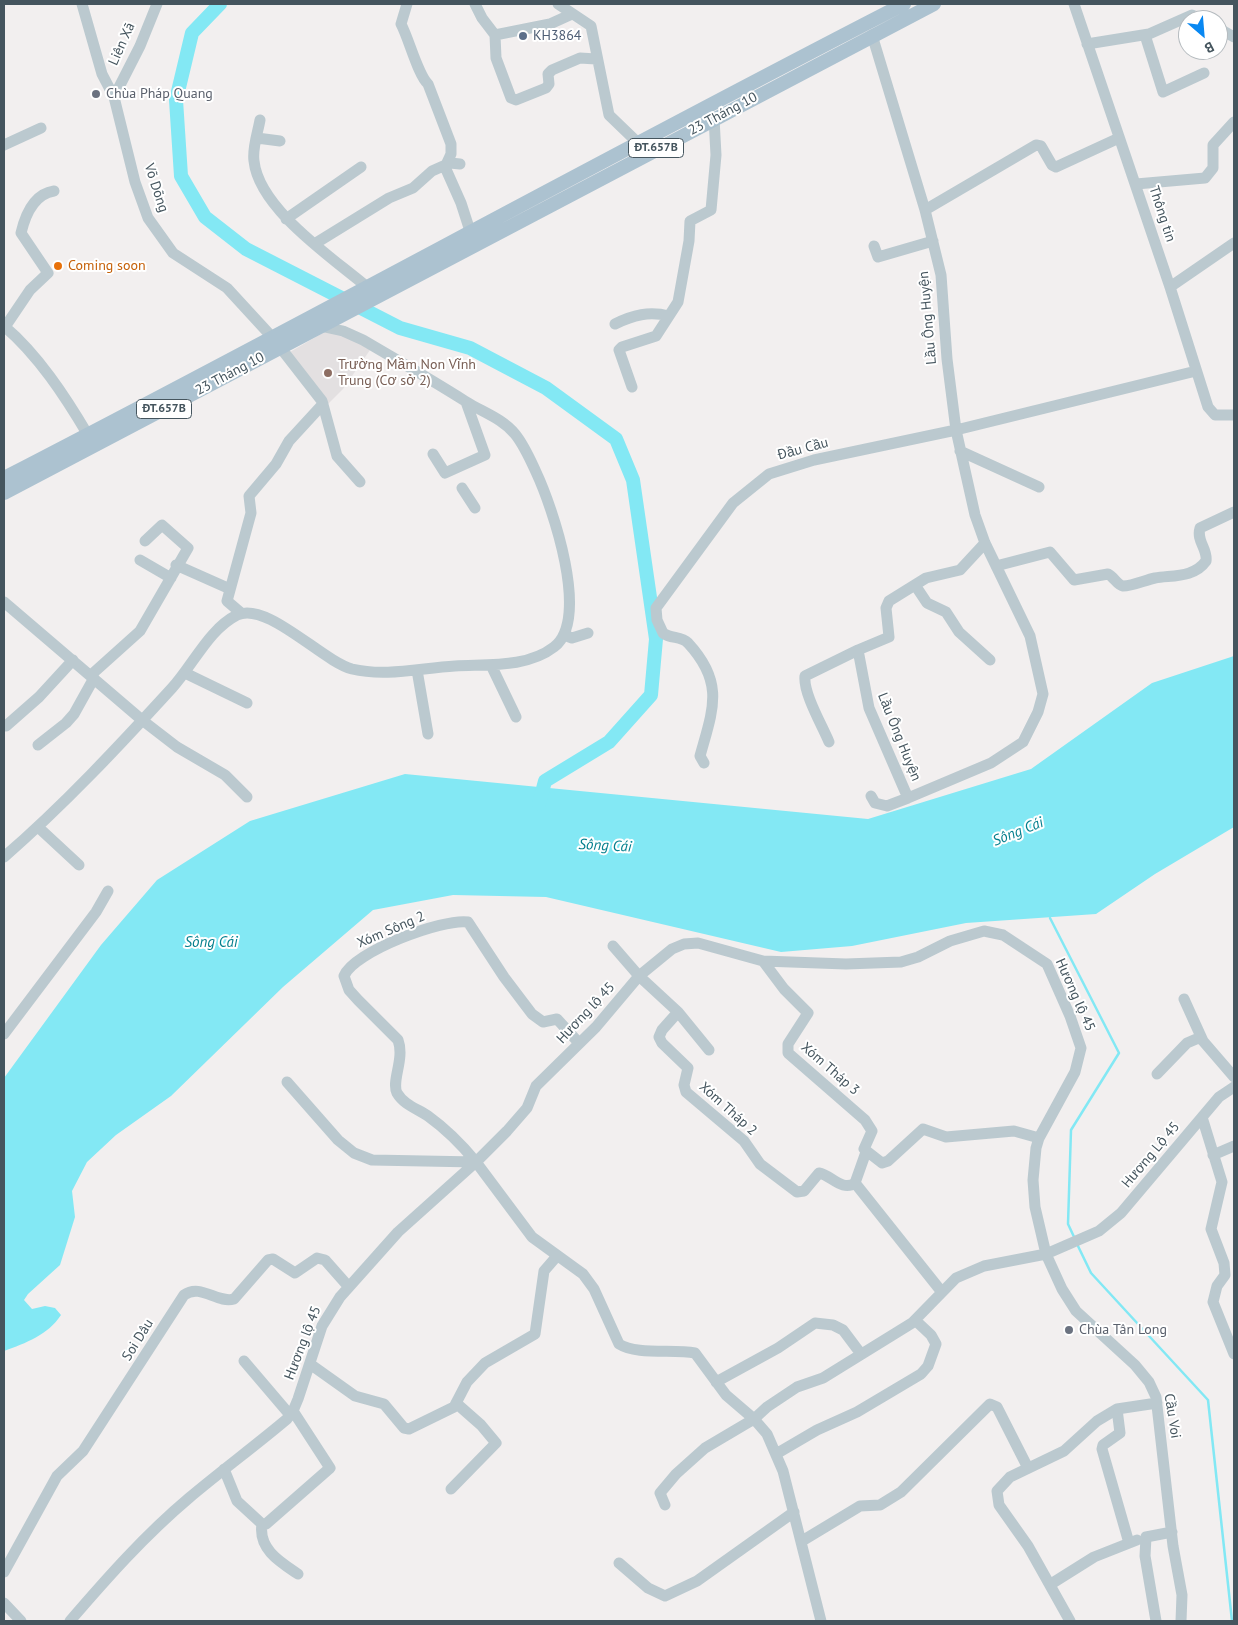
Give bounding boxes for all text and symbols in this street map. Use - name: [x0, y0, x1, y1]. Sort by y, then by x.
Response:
- north arrow: [1178, 10, 1228, 60]
- street label: Liên Xã: [105, 20, 139, 68]
- place label: KH3864: [533, 28, 581, 44]
- marker: KH3864: [517, 30, 529, 42]
- text: B: [1202, 38, 1217, 57]
- place label: Chùa Pháp Quang: [106, 86, 213, 102]
- marker: Chùa Pháp Quang: [90, 88, 102, 100]
- street label: 23 Tháng 10: [686, 89, 760, 139]
- road number: ĐT.657B: [628, 138, 684, 158]
- street label: Võ Dõng: [140, 161, 172, 215]
- street label: Thông tin: [1145, 184, 1179, 244]
- place label: Coming soon: [68, 258, 146, 274]
- marker: Coming soon: [52, 260, 64, 272]
- street label: Lầu Ông Huyện: [916, 271, 940, 365]
- street label: 23 Tháng 10: [193, 349, 267, 399]
- place label: Trường Mầm Non Vĩnh Trung (Cơ sở 2): [338, 357, 476, 390]
- marker: Trường Mầm Non Vĩnh Trung (Cơ sở 2): [322, 367, 334, 379]
- road number: ĐT.657B: [136, 399, 192, 418]
- street label: Đầu Cầu: [776, 434, 830, 464]
- street label: Lầu Ông Huyện: [874, 690, 924, 784]
- water label: Sông Cái: [990, 814, 1046, 850]
- water label: Sông Cái: [578, 836, 632, 856]
- street label: Xóm Sông 2: [355, 908, 427, 952]
- water label: Sông Cái: [184, 934, 238, 952]
- street label: Hương lộ 45: [1052, 956, 1098, 1034]
- street label: Hương lộ 45: [553, 979, 619, 1047]
- street label: Xóm Tháp 3: [797, 1039, 863, 1099]
- street label: Xóm Tháp 2: [696, 1079, 760, 1139]
- street label: Hương Lộ 45: [1119, 1119, 1183, 1191]
- street label: Hương lộ 45: [281, 1304, 325, 1382]
- street label: Soi Dâu: [119, 1316, 157, 1364]
- place label: Chùa Tân Long: [1079, 1322, 1167, 1338]
- marker: Chùa Tân Long: [1063, 1324, 1075, 1336]
- street label: Cầu Voi: [1160, 1392, 1184, 1440]

